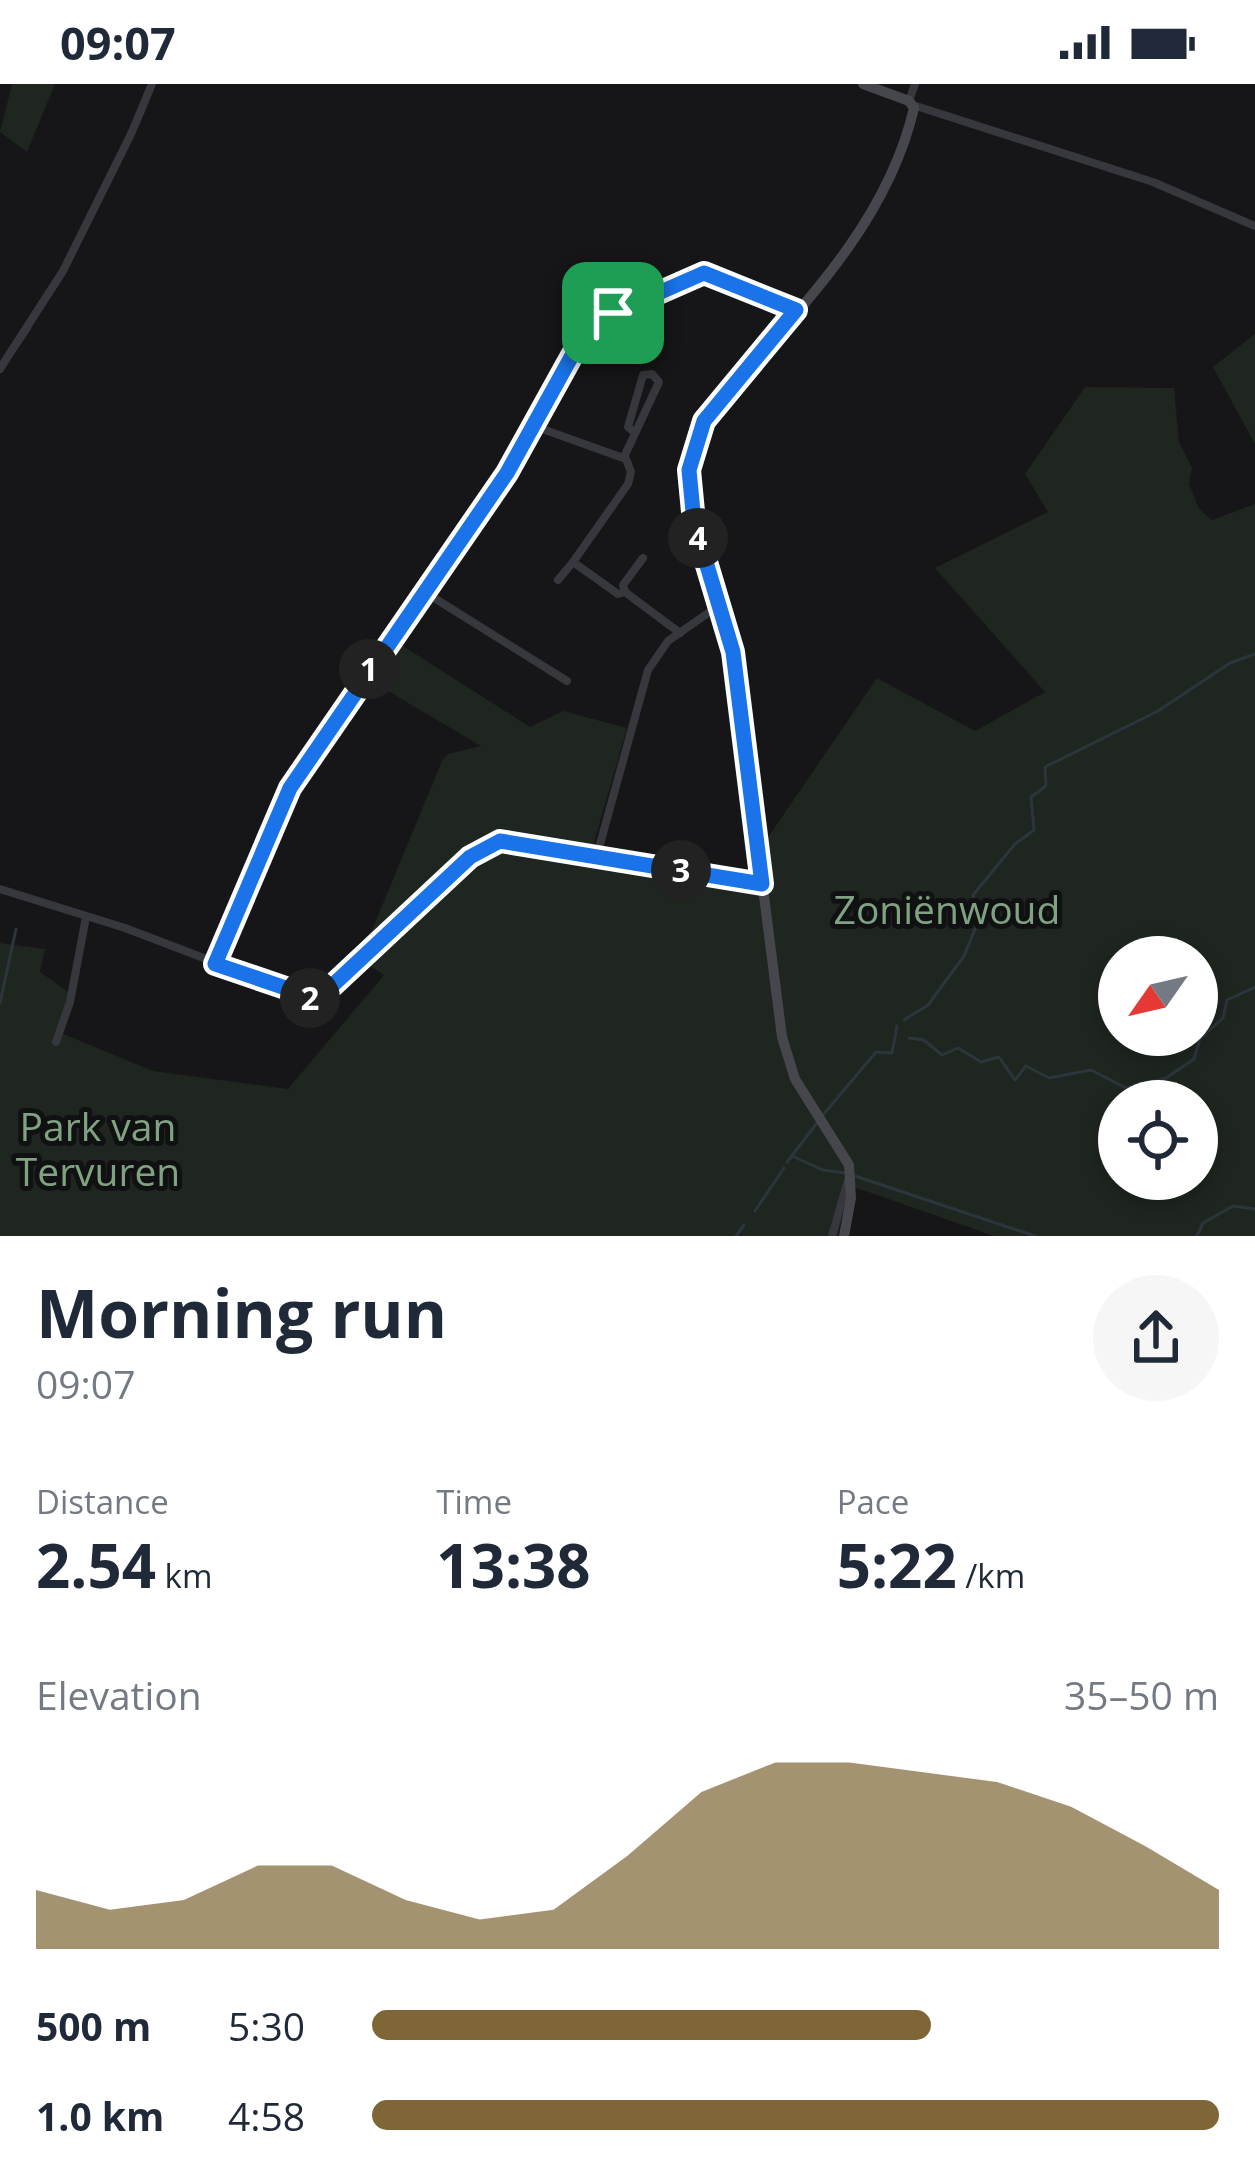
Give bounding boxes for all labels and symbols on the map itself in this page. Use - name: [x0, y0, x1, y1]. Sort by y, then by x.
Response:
- pin: [562, 262, 664, 364]
- pin: 4: [668, 508, 728, 568]
- pin: 1: [339, 639, 399, 699]
- pin: 3: [651, 840, 711, 900]
- park label: Zoniënwoud: [834, 882, 1060, 935]
- north arrow: [1098, 936, 1218, 1056]
- pin: 2: [280, 968, 340, 1028]
- park label: Park van Tervuren: [16, 1099, 180, 1197]

